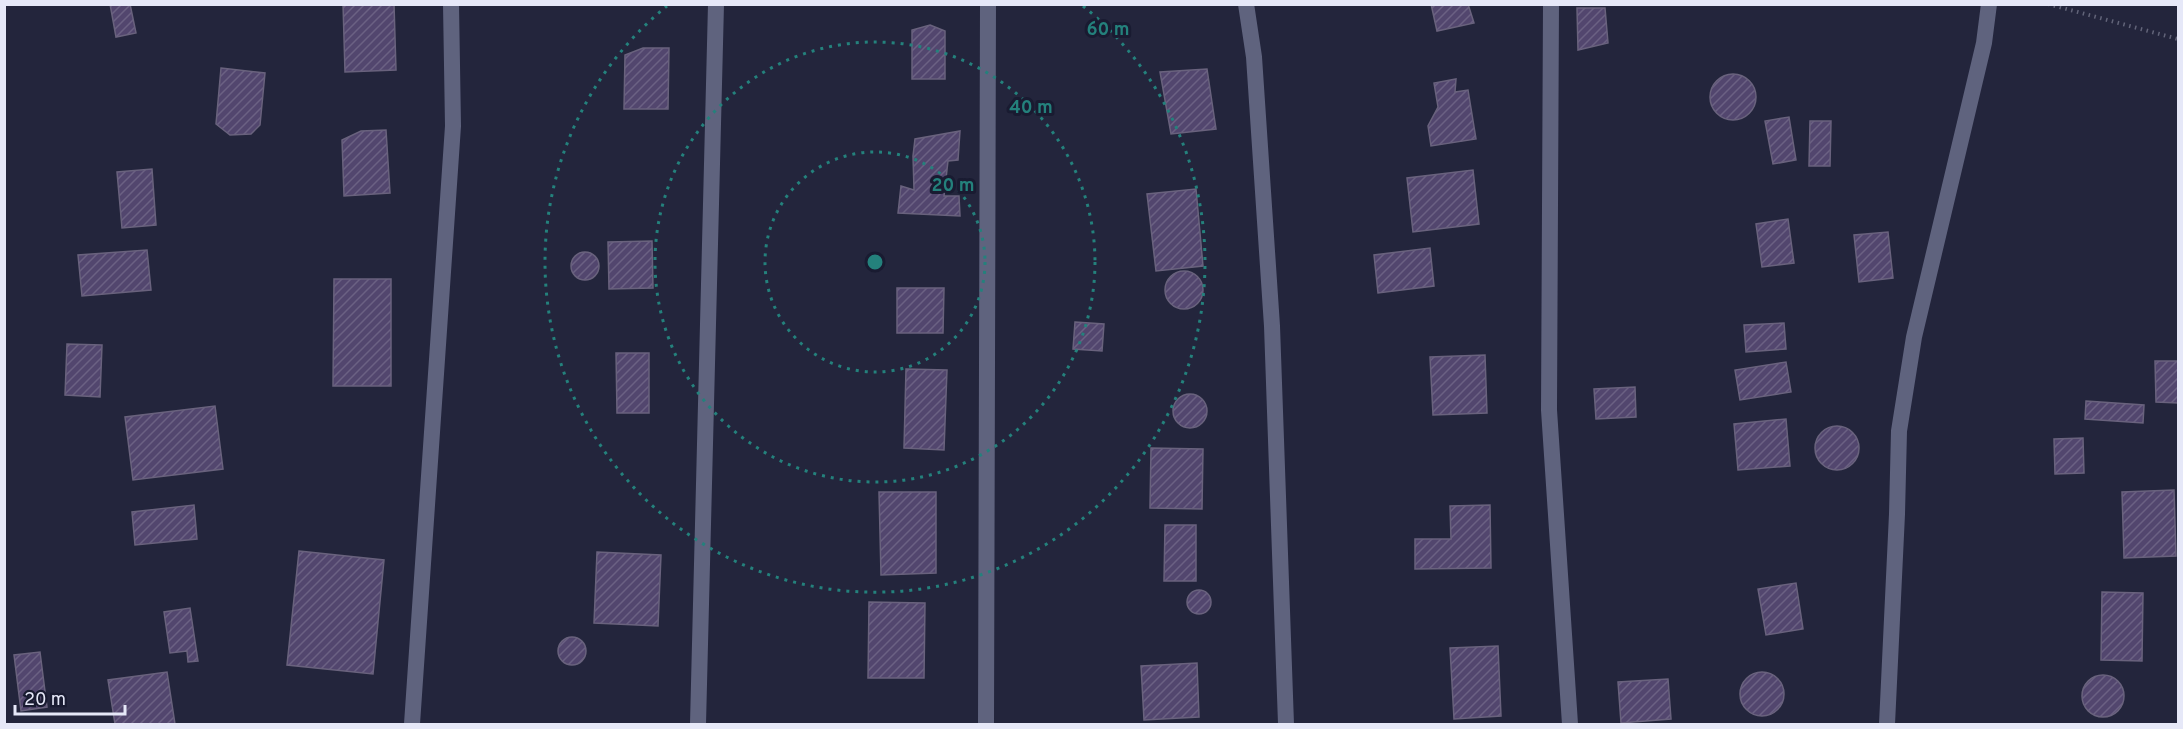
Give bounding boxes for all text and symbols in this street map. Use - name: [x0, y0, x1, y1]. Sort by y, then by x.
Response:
- text: 60 m: [1086, 19, 1130, 42]
- text: 40 m: [1009, 97, 1053, 120]
- text: 20 m: [931, 175, 975, 198]
- centre of rings: [865, 252, 885, 272]
- scale bar: [15, 678, 124, 716]
- text: 20 m: [24, 689, 66, 712]

